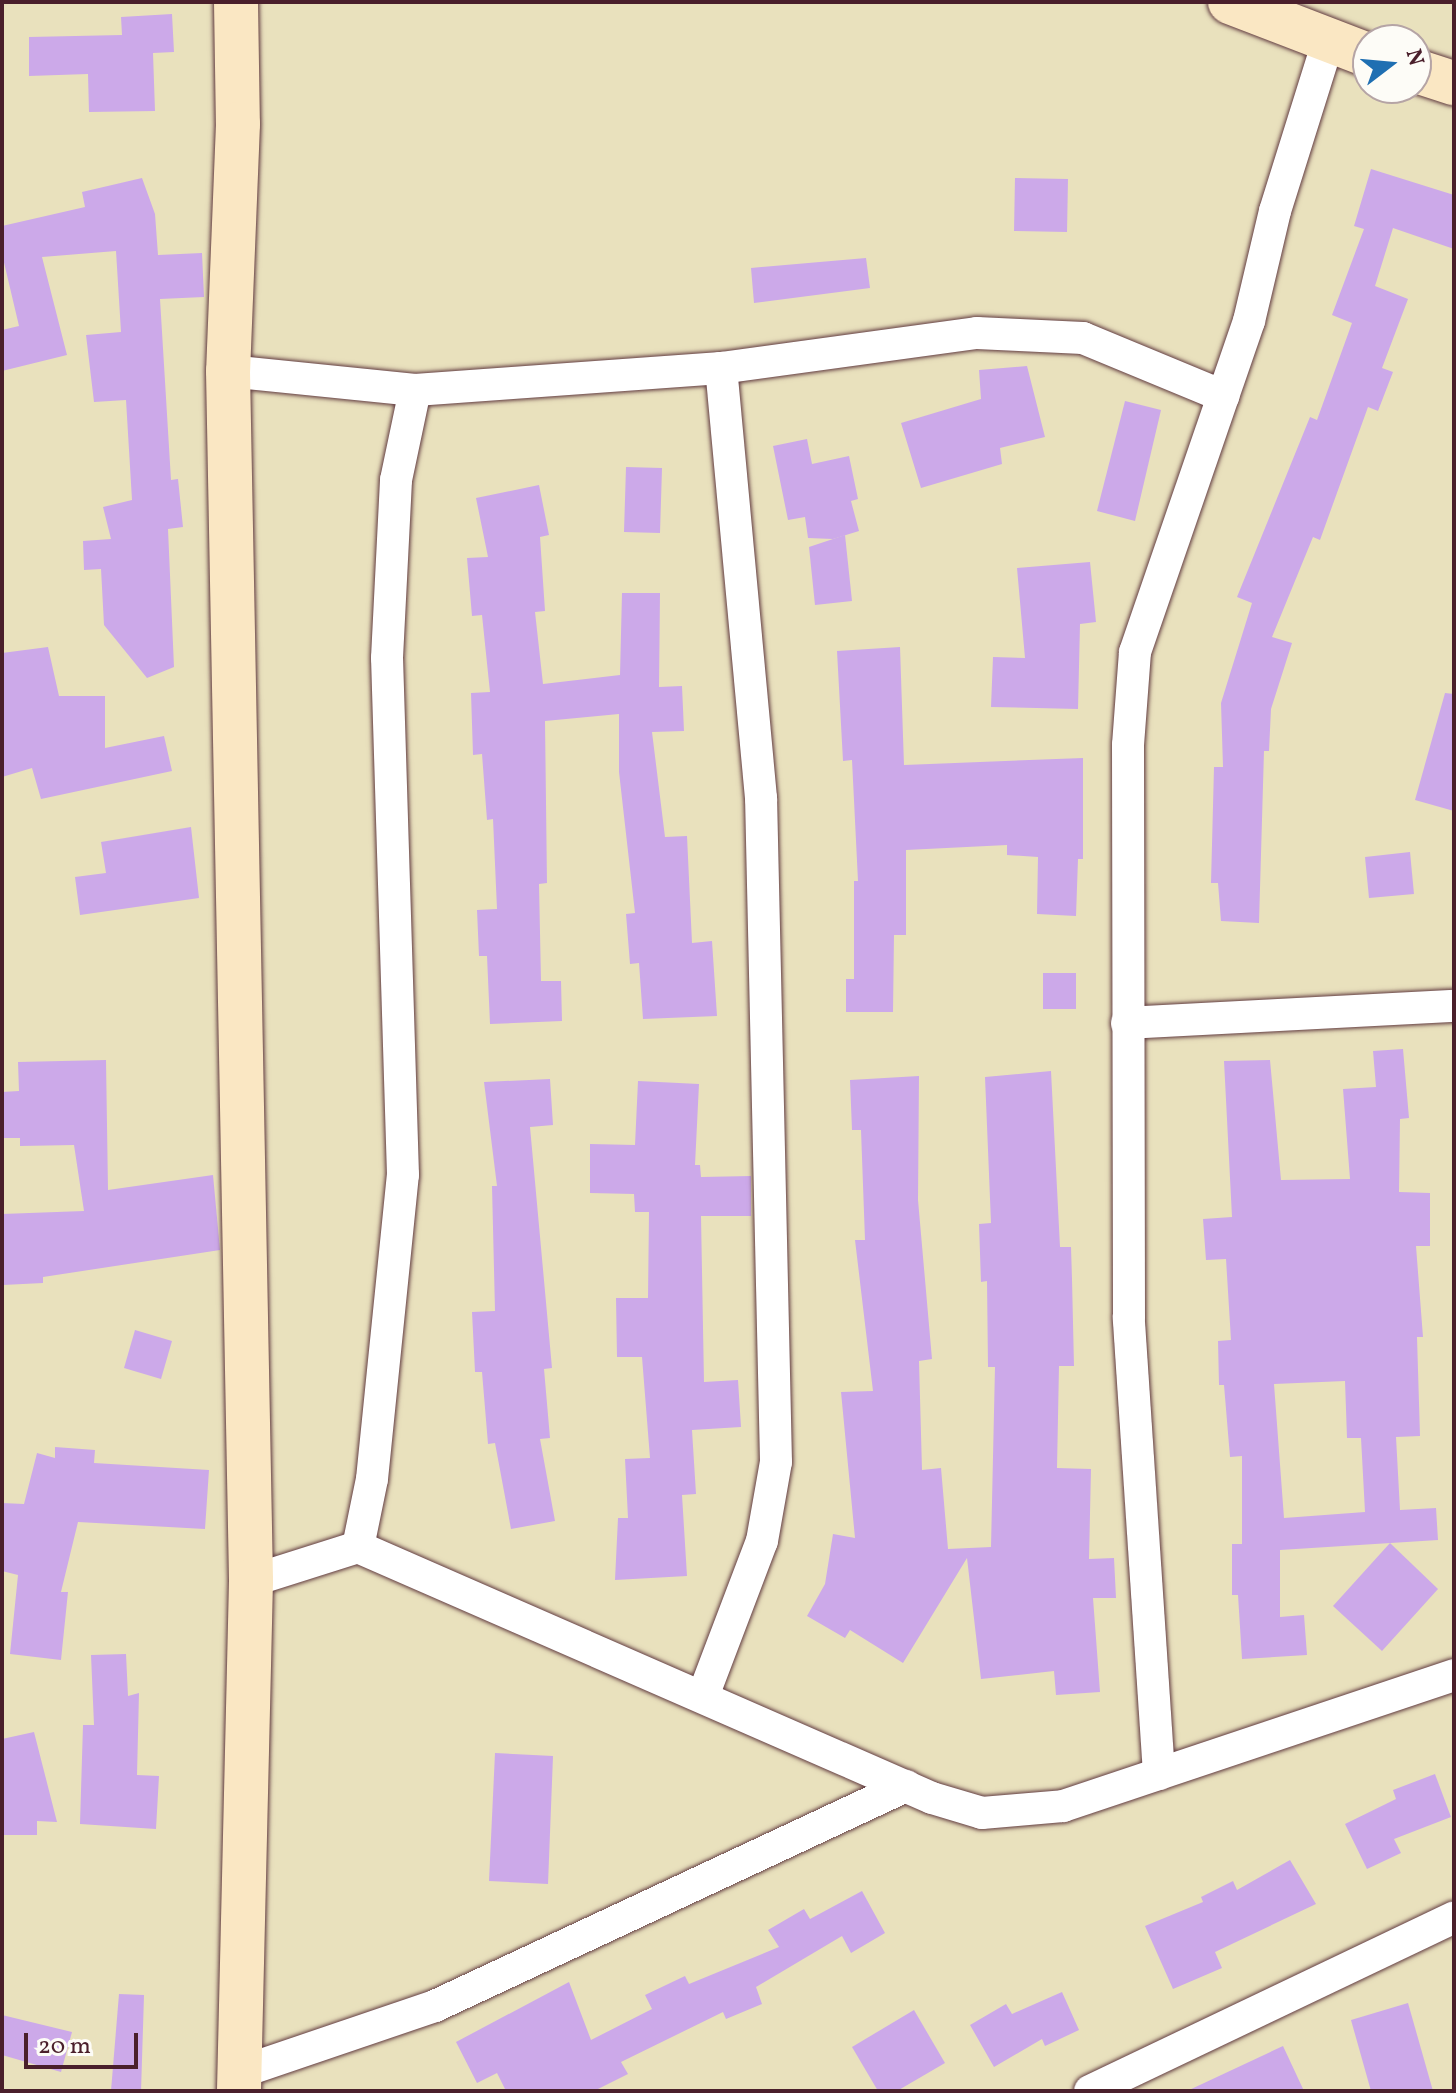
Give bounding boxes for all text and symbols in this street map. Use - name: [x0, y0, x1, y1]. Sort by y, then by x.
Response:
- north arrow: [1352, 24, 1432, 104]
- text: N: [1397, 46, 1431, 70]
- scale bar: [28, 2017, 142, 2067]
- text: 20 m: [38, 2030, 91, 2064]

